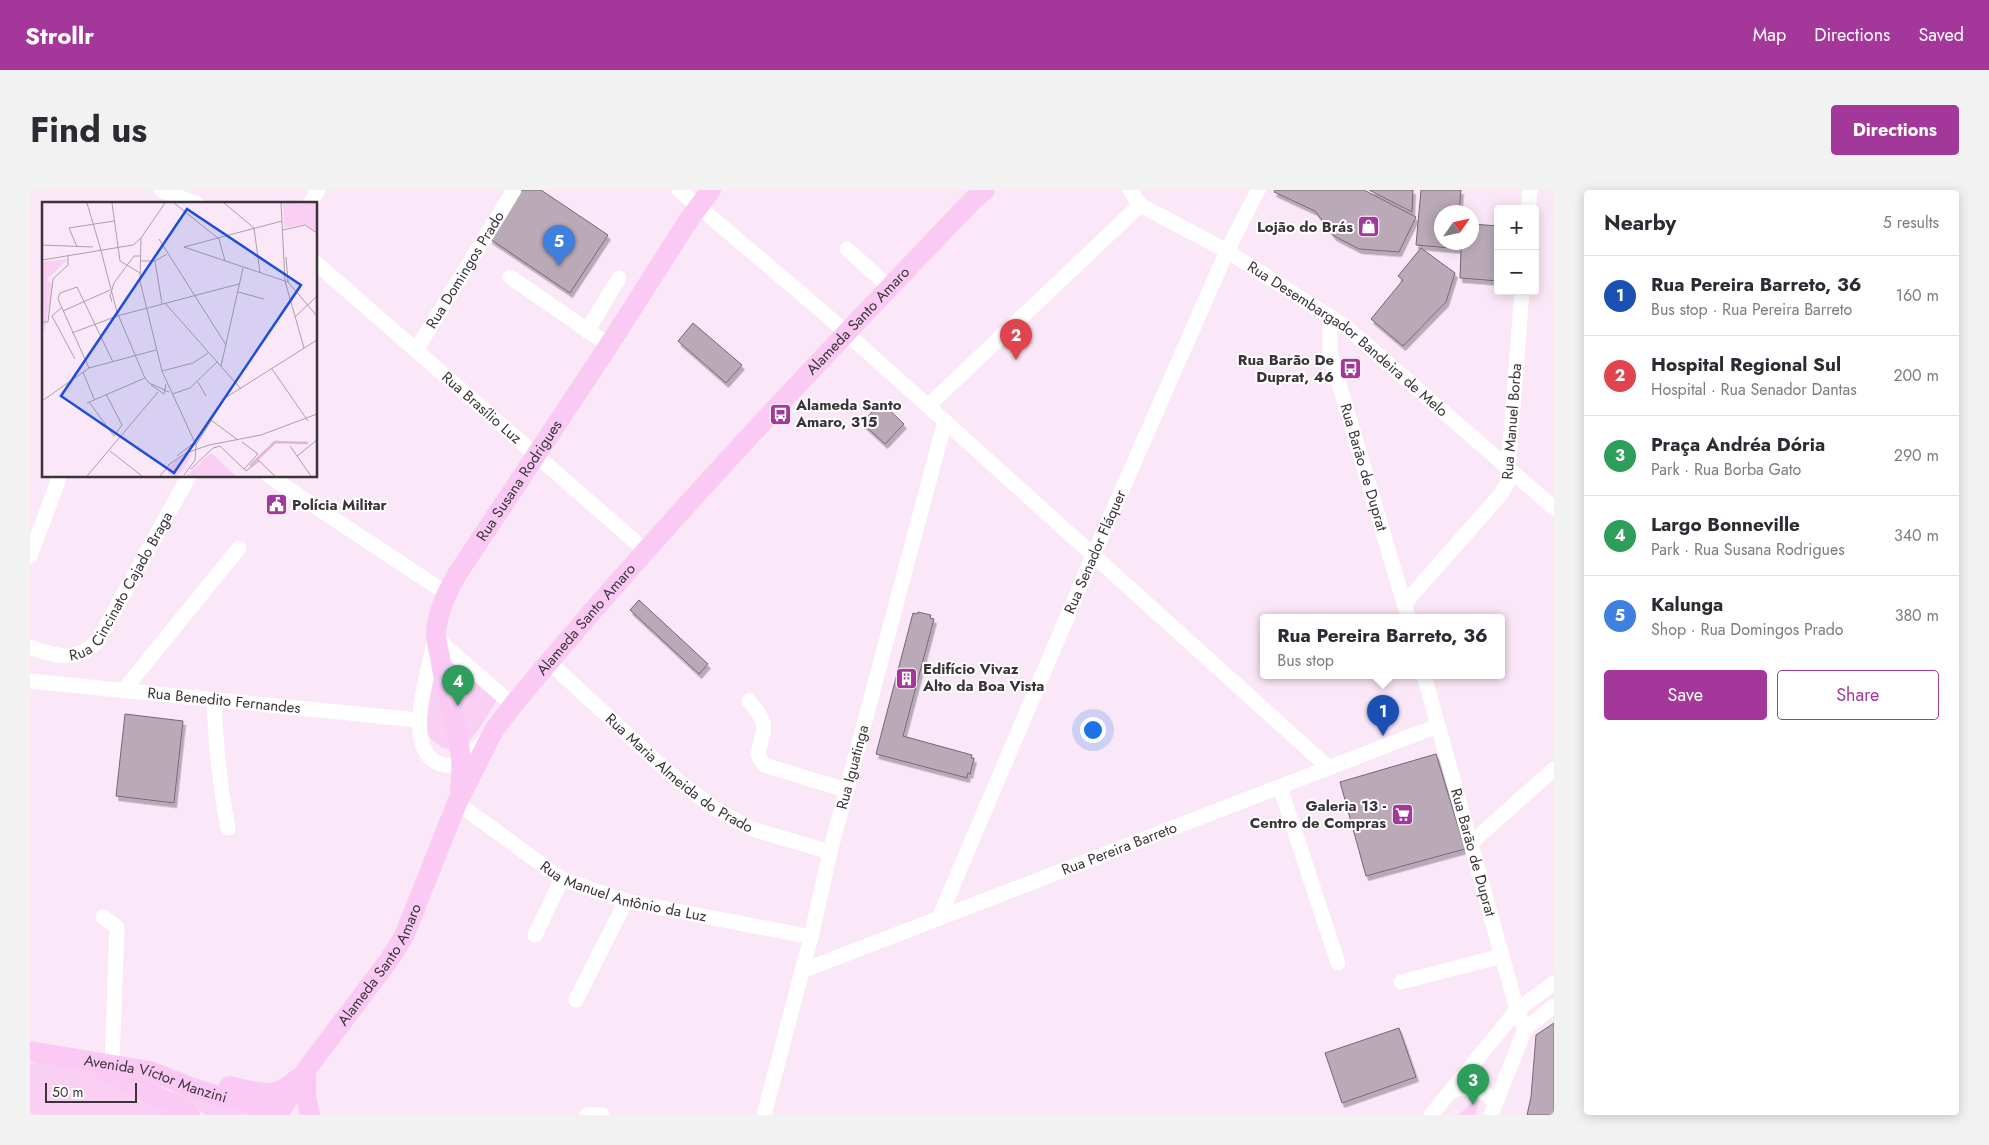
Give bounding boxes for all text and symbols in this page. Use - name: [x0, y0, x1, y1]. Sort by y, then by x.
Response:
- text: Strollr: [25, 18, 94, 53]
- text: Map: [1753, 22, 1786, 48]
- text: Directions: [1814, 22, 1890, 48]
- text: Saved: [1918, 22, 1964, 48]
- text: Find us: [30, 105, 147, 155]
- button: Directions: [1831, 105, 1959, 155]
- inset map: [42, 202, 318, 478]
- north arrow: [1434, 205, 1479, 250]
- map controls: [1494, 205, 1539, 295]
- button: +: [1494, 205, 1539, 250]
- street label: Rua Domingos Prado: [421, 207, 510, 333]
- text: Nearby: [1604, 208, 1676, 238]
- text: 5 results: [1883, 211, 1939, 234]
- shop icon: Lojão do Brás: [1357, 215, 1381, 239]
- place label: Lojão do Brás: [1257, 216, 1353, 238]
- pin: 5: [543, 225, 575, 266]
- button: −: [1494, 250, 1539, 295]
- street label: Rua Desembargador Bandeira de Melo: [1243, 256, 1453, 422]
- street label: Alameda Santo Amaro: [801, 262, 915, 380]
- text: Rua Pereira Barreto, 36: [1651, 271, 1861, 298]
- text: 1: [1616, 284, 1624, 307]
- text: 160 m: [1896, 284, 1939, 307]
- text: Bus stop · Rua Pereira Barreto: [1651, 298, 1852, 321]
- pin: 2: [1000, 319, 1032, 360]
- place label: Rua Barão De Duprat, 46: [1238, 349, 1334, 388]
- text: Hospital Regional Sul: [1651, 351, 1841, 378]
- bus stop icon: Rua Barão De Duprat, 46: [1338, 357, 1362, 381]
- street label: Rua Manuel Borba: [1496, 363, 1527, 480]
- text: 2: [1615, 364, 1625, 387]
- text: 200 m: [1893, 364, 1939, 387]
- street label: Rua Brasílio Luz: [437, 367, 527, 449]
- text: Hospital · Rua Senador Dantas: [1651, 378, 1857, 401]
- place label: Alameda Santo Amaro, 315: [795, 394, 902, 433]
- street label: Rua Barão de Duprat: [1334, 401, 1393, 534]
- bus stop icon: Alameda Santo Amaro, 315: [768, 402, 792, 426]
- street label: Rua Susana Rodrigues: [471, 416, 567, 546]
- text: Praça Andréa Dória: [1651, 431, 1825, 458]
- text: 3: [1615, 444, 1625, 467]
- text: 290 m: [1894, 444, 1939, 467]
- text: Park · Rua Borba Gato: [1651, 458, 1801, 481]
- street label: Rua Senador Fláquer: [1059, 486, 1132, 617]
- public building icon: Polícia Militar: [264, 493, 288, 517]
- place label: Polícia Militar: [292, 494, 388, 516]
- street label: Rua Cincinato Cajado Braga: [67, 508, 178, 667]
- text: Largo Bonneville: [1651, 511, 1800, 538]
- text: 4: [1614, 524, 1626, 547]
- text: 340 m: [1894, 524, 1939, 547]
- text: Park · Rua Susana Rodrigues: [1651, 538, 1845, 561]
- street label: Alameda Santo Amaro: [531, 558, 641, 680]
- text: Kalunga: [1651, 591, 1723, 618]
- text: 5: [1615, 604, 1625, 627]
- text: 380 m: [1895, 604, 1939, 627]
- popup: [1260, 614, 1505, 679]
- text: Shop · Rua Domingos Prado: [1651, 618, 1844, 641]
- text: Rua Pereira Barreto, 36: [1277, 622, 1488, 649]
- text: Bus stop: [1277, 649, 1334, 672]
- place label: Edifício Vivaz Alto da Boa Vista: [922, 658, 1044, 697]
- pin: 4: [442, 665, 474, 706]
- building icon: Edifício Vivaz Alto da Boa Vista: [895, 666, 919, 690]
- button: Save: [1604, 670, 1767, 720]
- button: Share: [1777, 670, 1939, 720]
- street label: Rua Benedito Fernandes: [146, 682, 302, 719]
- pin: 1: [1367, 695, 1399, 736]
- street label: Rua Maria Almeida do Prado: [601, 708, 757, 839]
- your location: [1080, 717, 1106, 743]
- street label: Rua Iguatinga: [831, 723, 874, 812]
- street label: Rua Barão de Duprat: [1445, 786, 1502, 919]
- place label: Galeria 13 - Centro de Compras: [1250, 795, 1387, 834]
- supermarket icon: Galeria 13 - Centro de Compras: [1390, 803, 1414, 827]
- street label: Rua Pereira Barreto: [1058, 816, 1180, 881]
- street label: Rua Manuel Antônio da Luz: [535, 855, 709, 927]
- street label: Alameda Santo Amaro: [332, 900, 427, 1030]
- street label: Avenida Víctor Manzini: [83, 1049, 230, 1108]
- pin: 3: [1457, 1064, 1489, 1105]
- scale bar: [45, 1080, 138, 1103]
- text: 50 m: [52, 1082, 83, 1102]

